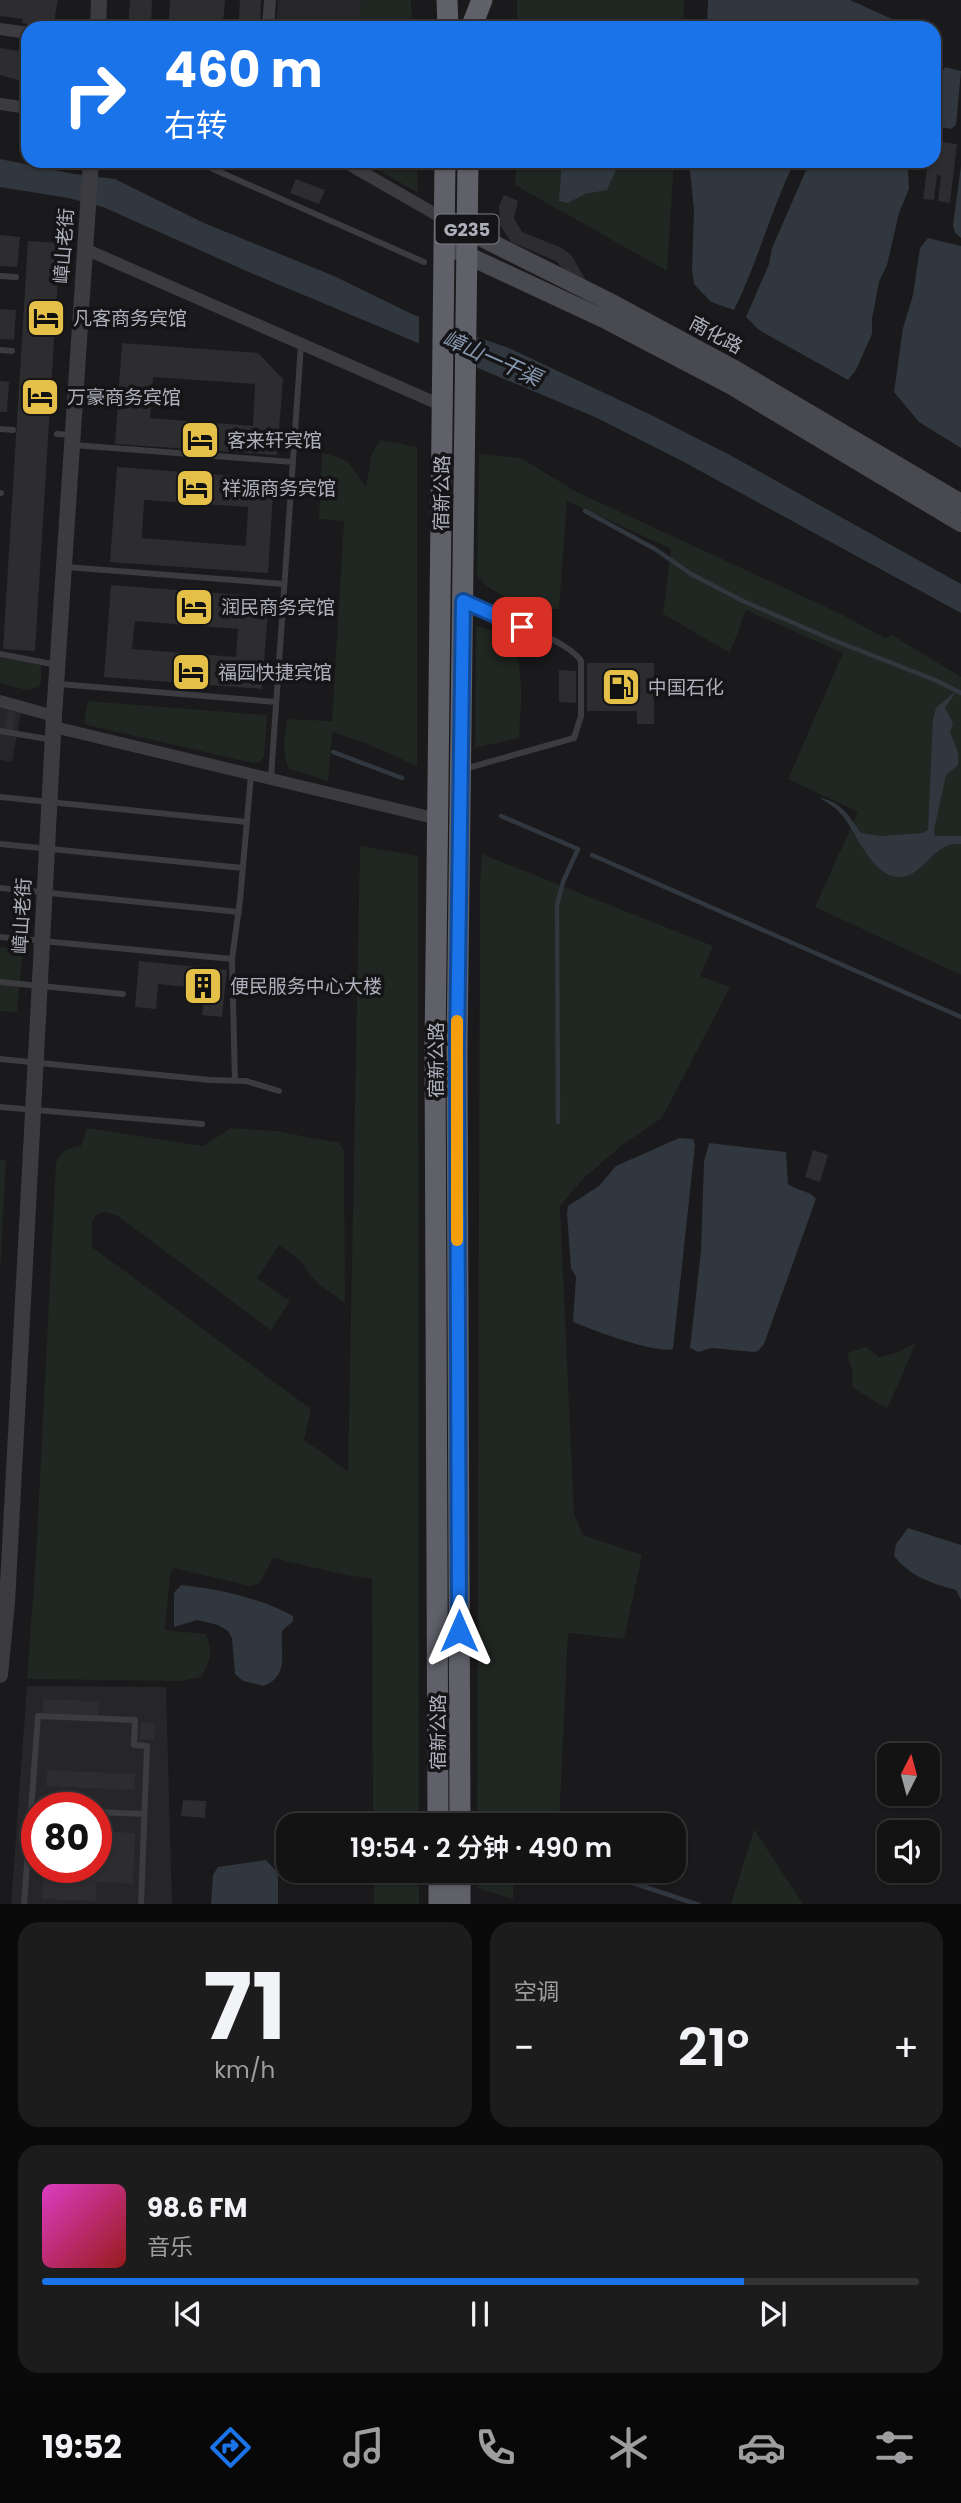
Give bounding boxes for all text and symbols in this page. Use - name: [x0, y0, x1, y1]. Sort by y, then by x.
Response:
- text: 460 m: [164, 36, 323, 104]
- icon: right: [49, 49, 140, 140]
- text: 右转: [164, 103, 228, 148]
- street label: 嶂山老街: [48, 207, 80, 285]
- road number: G235: [435, 214, 498, 244]
- hotel icon: 凡客商务宾馆: [25, 297, 67, 339]
- place label: 凡客商务宾馆: [73, 305, 187, 332]
- street label: 南化路: [684, 310, 748, 360]
- water label: 嶂山一干渠: [438, 323, 549, 394]
- hotel icon: 万豪商务宾馆: [19, 376, 61, 418]
- place label: 万豪商务宾馆: [67, 384, 181, 411]
- hotel icon: 客来轩宾馆: [179, 419, 221, 461]
- place label: 客来轩宾馆: [227, 427, 322, 454]
- street label: 宿新公路: [428, 455, 456, 531]
- hotel icon: 祥源商务宾馆: [174, 467, 216, 509]
- place label: 祥源商务宾馆: [222, 475, 336, 502]
- hotel icon: 润民商务宾馆: [173, 586, 215, 628]
- place label: 润民商务宾馆: [221, 594, 335, 621]
- pin: [492, 597, 552, 657]
- icon: arrive: [503, 608, 541, 646]
- hotel icon: 福园快捷宾馆: [170, 651, 212, 693]
- place label: 福园快捷宾馆: [218, 659, 332, 686]
- fuel station icon: 中国石化: [600, 666, 642, 708]
- place label: 中国石化: [648, 674, 724, 701]
- street label: 嶂山老街: [7, 877, 37, 955]
- building icon: 便民服务中心大楼: [182, 965, 224, 1007]
- place label: 便民服务中心大楼: [230, 973, 382, 1000]
- street label: 宿新公路: [423, 1022, 450, 1098]
- position arrow: [422, 1594, 496, 1668]
- street label: 宿新公路: [425, 1694, 452, 1770]
- north arrow: [877, 1743, 940, 1806]
- map controls: [877, 1743, 940, 1883]
- speed limit sign: 80: [21, 1792, 112, 1883]
- button: sound: [877, 1820, 940, 1883]
- text: 19:54 · 2 分钟 · 490 m: [350, 1830, 612, 1866]
- text: 71: [203, 1943, 286, 2071]
- text: 空调: [514, 1976, 560, 2008]
- text: 21°: [678, 2011, 750, 2084]
- text: −: [514, 2021, 534, 2074]
- text: +: [893, 2021, 919, 2074]
- text: km/h: [214, 2054, 275, 2086]
- text: 98.6 FM: [147, 2190, 247, 2226]
- text: 音乐: [147, 2231, 193, 2263]
- icon: previous: [169, 2295, 207, 2333]
- icon: pause: [461, 2295, 499, 2333]
- icon: next: [754, 2295, 792, 2333]
- icon: directions: [206, 2423, 255, 2472]
- icon: music: [339, 2423, 388, 2472]
- icon: phone: [471, 2423, 520, 2472]
- icon: climate: [604, 2423, 653, 2472]
- icon: car: [737, 2423, 786, 2472]
- icon: filters: [870, 2423, 919, 2472]
- text: 19:52: [42, 2424, 122, 2469]

